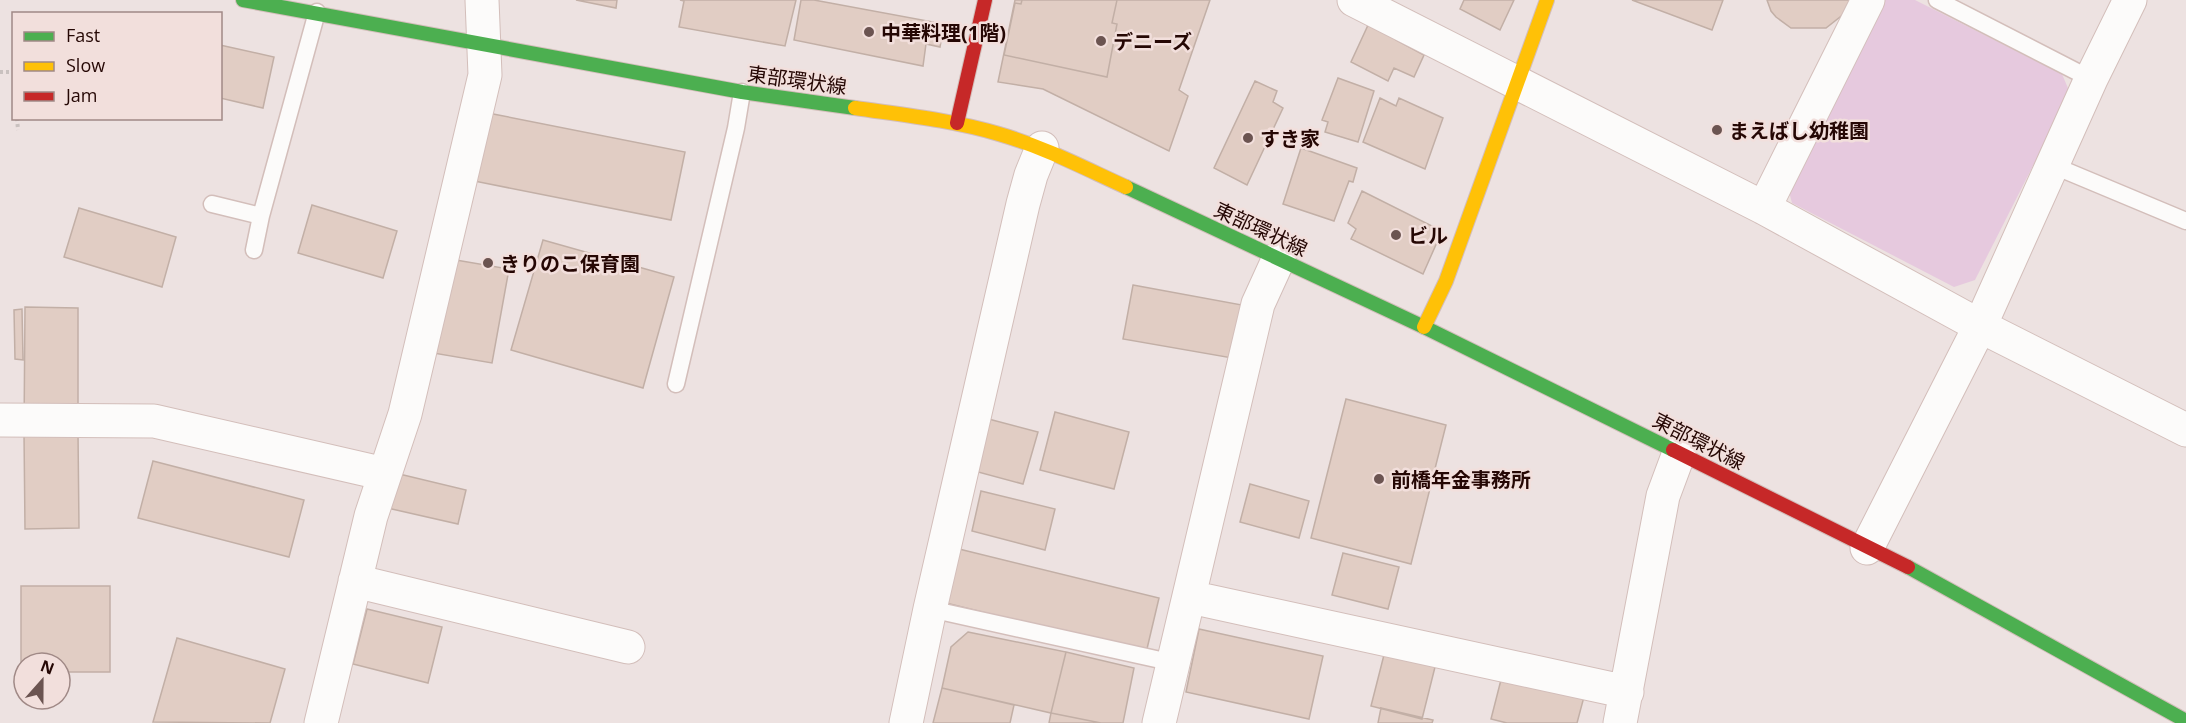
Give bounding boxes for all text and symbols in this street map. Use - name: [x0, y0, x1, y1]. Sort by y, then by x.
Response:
- legend: [12, 12, 222, 120]
- place label: 中華料理(1階): [881, 19, 1006, 46]
- text: Fast: [66, 23, 100, 47]
- marker: 中華料理(1階): [862, 25, 876, 39]
- place label: デニーズ: [1113, 28, 1192, 55]
- marker: デニーズ: [1094, 34, 1108, 48]
- text: Slow: [66, 53, 105, 77]
- street label: 東部環状線: [746, 60, 848, 100]
- text: Jam: [64, 83, 98, 107]
- place label: まえばし幼稚園: [1729, 117, 1869, 144]
- marker: まえばし幼稚園: [1710, 123, 1724, 137]
- place label: すき家: [1260, 125, 1320, 152]
- marker: すき家: [1241, 131, 1255, 145]
- street label: 東部環状線: [1210, 196, 1312, 262]
- place label: ビル: [1408, 222, 1448, 249]
- marker: ビル: [1389, 228, 1403, 242]
- place label: きりのこ保育園: [500, 250, 640, 277]
- marker: きりのこ保育園: [481, 256, 495, 270]
- street label: 東部環状線: [1648, 406, 1750, 476]
- place label: 前橋年金事務所: [1391, 466, 1531, 493]
- marker: 前橋年金事務所: [1372, 472, 1386, 486]
- north arrow: [12, 651, 72, 711]
- text: N: [37, 654, 57, 680]

